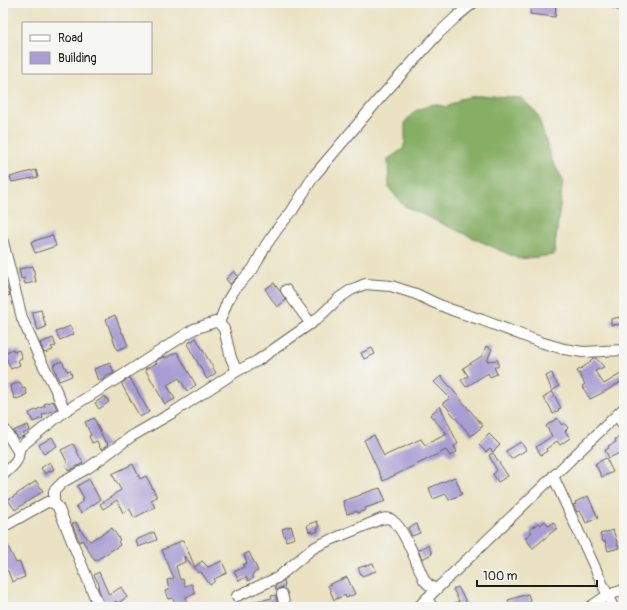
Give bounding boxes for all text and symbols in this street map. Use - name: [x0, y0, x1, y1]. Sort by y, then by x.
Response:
- legend: [22, 22, 152, 74]
- text: Road: [58, 31, 83, 46]
- text: Building: [58, 51, 97, 66]
- scale bar: [477, 562, 597, 588]
- text: 100 m: [483, 569, 518, 584]

